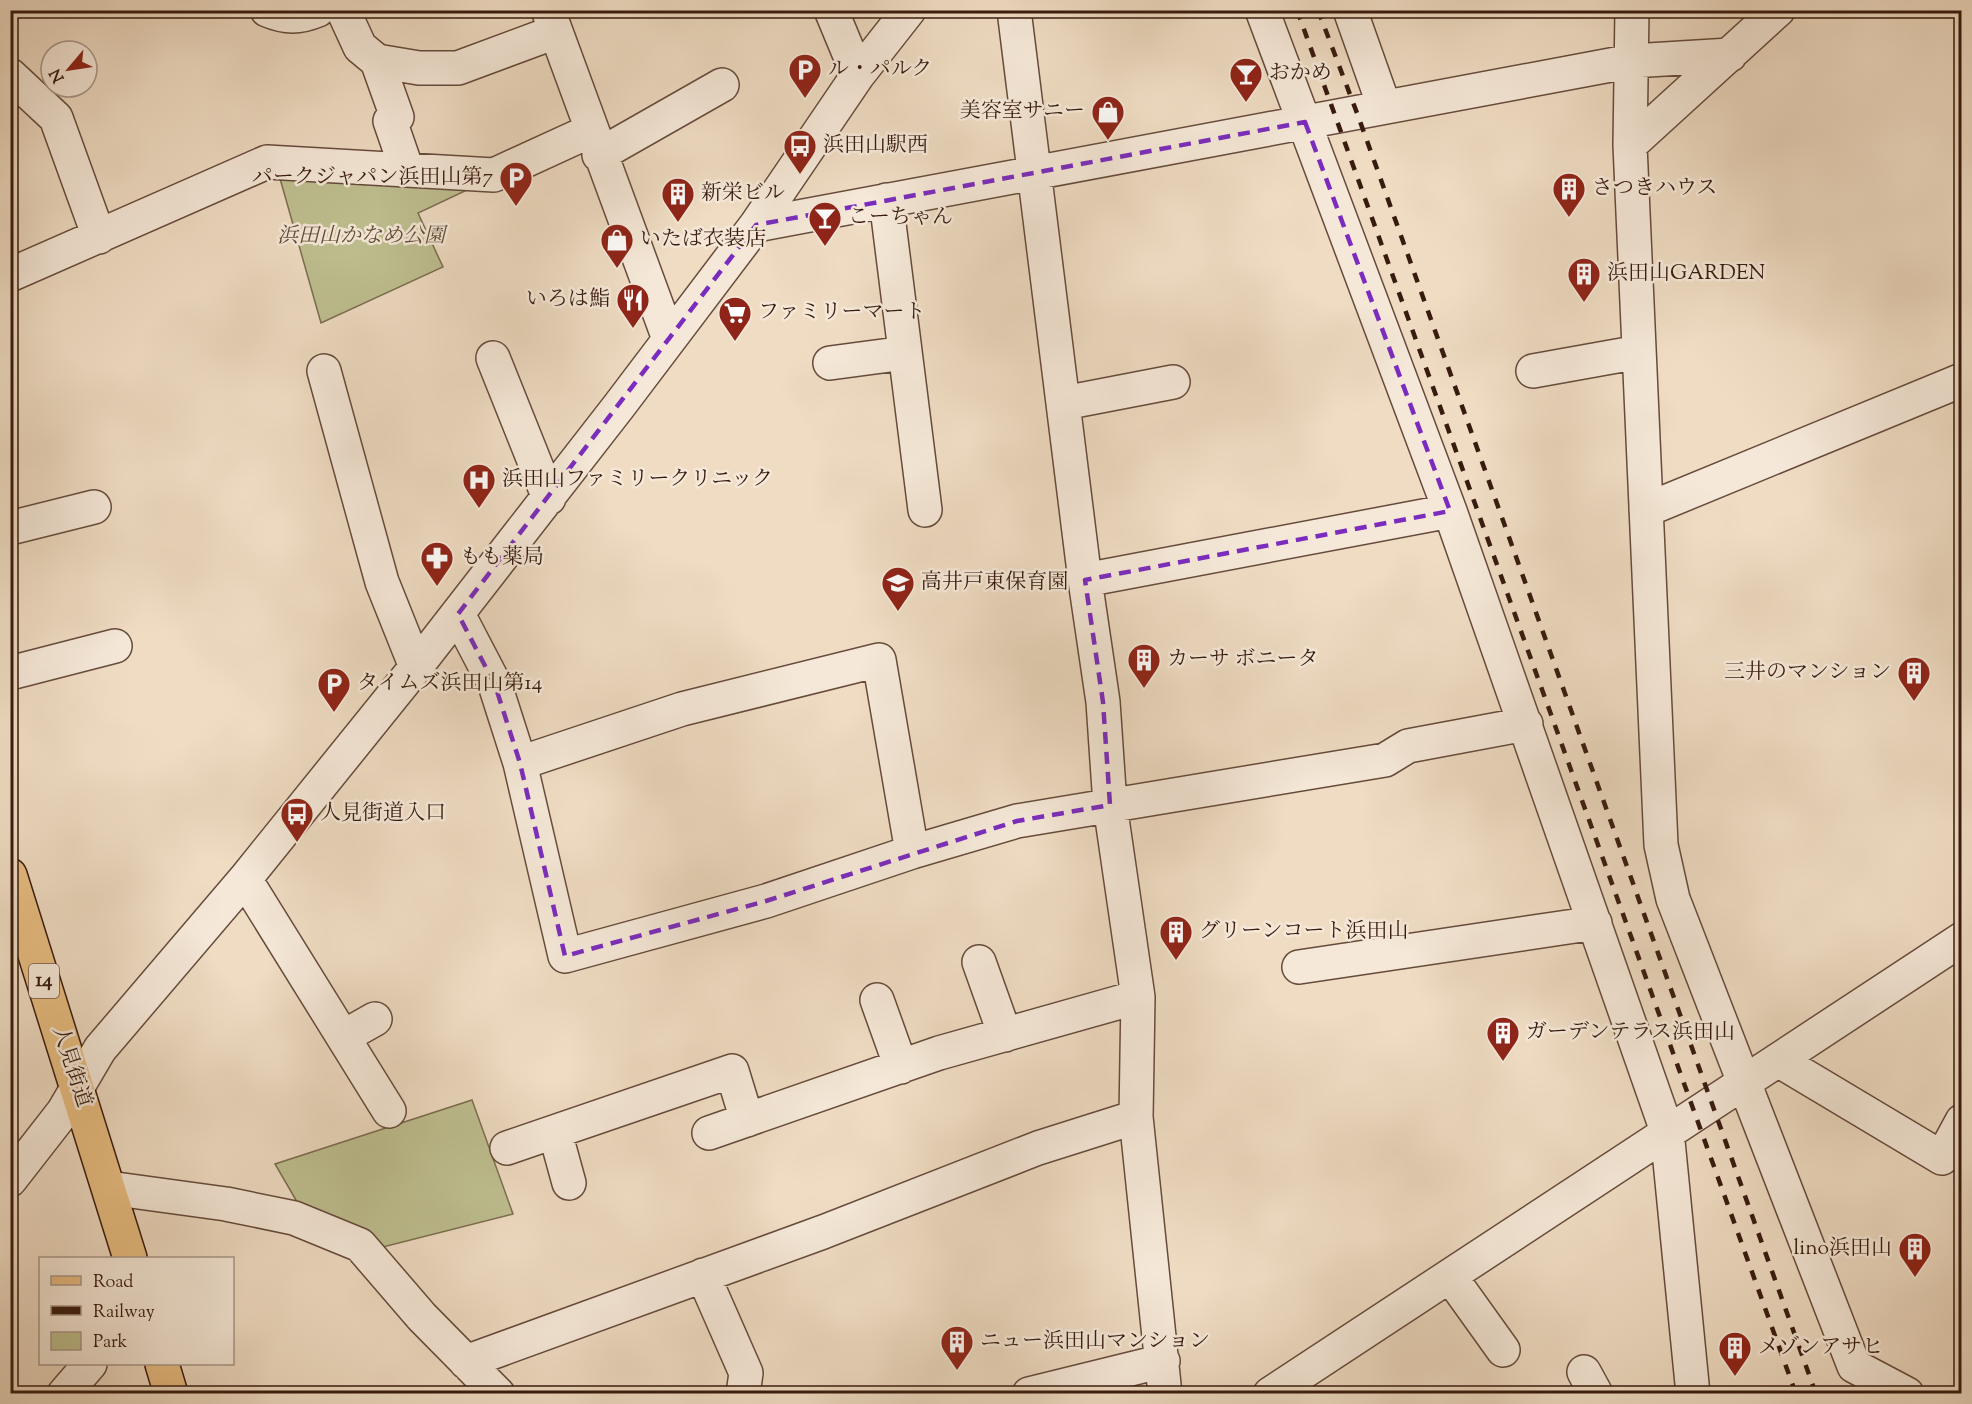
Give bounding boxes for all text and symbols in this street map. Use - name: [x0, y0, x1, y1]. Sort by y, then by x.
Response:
- north arrow: [39, 39, 99, 99]
- parking icon: ル・パルク: [787, 52, 823, 99]
- place label: ル・パルク: [828, 55, 933, 85]
- bar icon: おかめ: [1228, 56, 1264, 103]
- place label: おかめ: [1269, 59, 1332, 89]
- text: N: [45, 64, 71, 86]
- shop icon: 美容室サニー: [1090, 94, 1126, 141]
- place label: 美容室サニー: [960, 97, 1085, 127]
- bus stop icon: 浜田山駅西: [782, 128, 818, 175]
- place label: 浜田山駅西: [823, 131, 928, 161]
- parking icon: パークジャパン浜田山第7: [498, 160, 534, 207]
- place label: パークジャパン浜田山第7: [252, 163, 493, 193]
- building icon: さつきハウス: [1551, 171, 1587, 218]
- place label: さつきハウス: [1592, 174, 1717, 204]
- building icon: 新栄ビル: [660, 176, 696, 223]
- place label: 新栄ビル: [701, 179, 785, 209]
- bar icon: こーちゃん: [807, 200, 843, 247]
- place label: こーちゃん: [848, 203, 953, 233]
- park label: 浜田山かなめ公園: [277, 222, 448, 252]
- shop icon: いたば衣装店: [599, 222, 635, 269]
- place label: いたば衣装店: [640, 225, 766, 255]
- building icon: 浜田山GARDEN: [1566, 256, 1602, 303]
- place label: 浜田山GARDEN: [1607, 259, 1766, 289]
- restaurant icon: いろは鮨: [615, 282, 651, 329]
- place label: いろは鮨: [526, 285, 610, 315]
- supermarket icon: ファミリーマート: [717, 295, 753, 342]
- place label: ファミリーマート: [758, 298, 926, 328]
- hospital icon: 浜田山ファミリークリニック: [461, 462, 497, 509]
- place label: 浜田山ファミリークリニック: [502, 465, 773, 495]
- pharmacy icon: もも薬局: [419, 540, 455, 587]
- place label: もも薬局: [460, 543, 544, 573]
- school or university icon: 高井戸東保育園: [880, 565, 916, 612]
- place label: 高井戸東保育園: [921, 568, 1068, 598]
- building icon: カーサ ボニータ: [1126, 642, 1162, 689]
- place label: カーサ ボニータ: [1167, 645, 1318, 675]
- building icon: 三井のマンション: [1896, 655, 1932, 702]
- place label: 三井のマンション: [1724, 658, 1891, 688]
- parking icon: タイムズ浜田山第14: [316, 666, 352, 713]
- place label: タイムズ浜田山第14: [357, 669, 542, 699]
- bus stop icon: 人見街道入口: [279, 796, 315, 843]
- place label: 人見街道入口: [320, 799, 446, 829]
- building icon: グリーンコート浜田山: [1158, 914, 1194, 961]
- place label: グリーンコート浜田山: [1199, 917, 1409, 947]
- road number: 14: [29, 964, 59, 998]
- building icon: ガーデンテラス浜田山: [1485, 1015, 1521, 1062]
- place label: ガーデンテラス浜田山: [1526, 1018, 1735, 1048]
- street label: 人見街道: [44, 1022, 98, 1112]
- building icon: lino浜田山: [1897, 1231, 1933, 1278]
- place label: lino浜田山: [1793, 1234, 1892, 1264]
- legend: [39, 1257, 234, 1365]
- text: Road: [93, 1270, 133, 1296]
- text: Railway: [93, 1300, 155, 1326]
- building icon: ニュー浜田山マンション: [939, 1324, 975, 1371]
- place label: ニュー浜田山マンション: [980, 1327, 1210, 1357]
- text: Park: [93, 1330, 128, 1356]
- building icon: メゾンアサヒ: [1717, 1330, 1753, 1377]
- place label: メゾンアサヒ: [1758, 1333, 1883, 1363]

